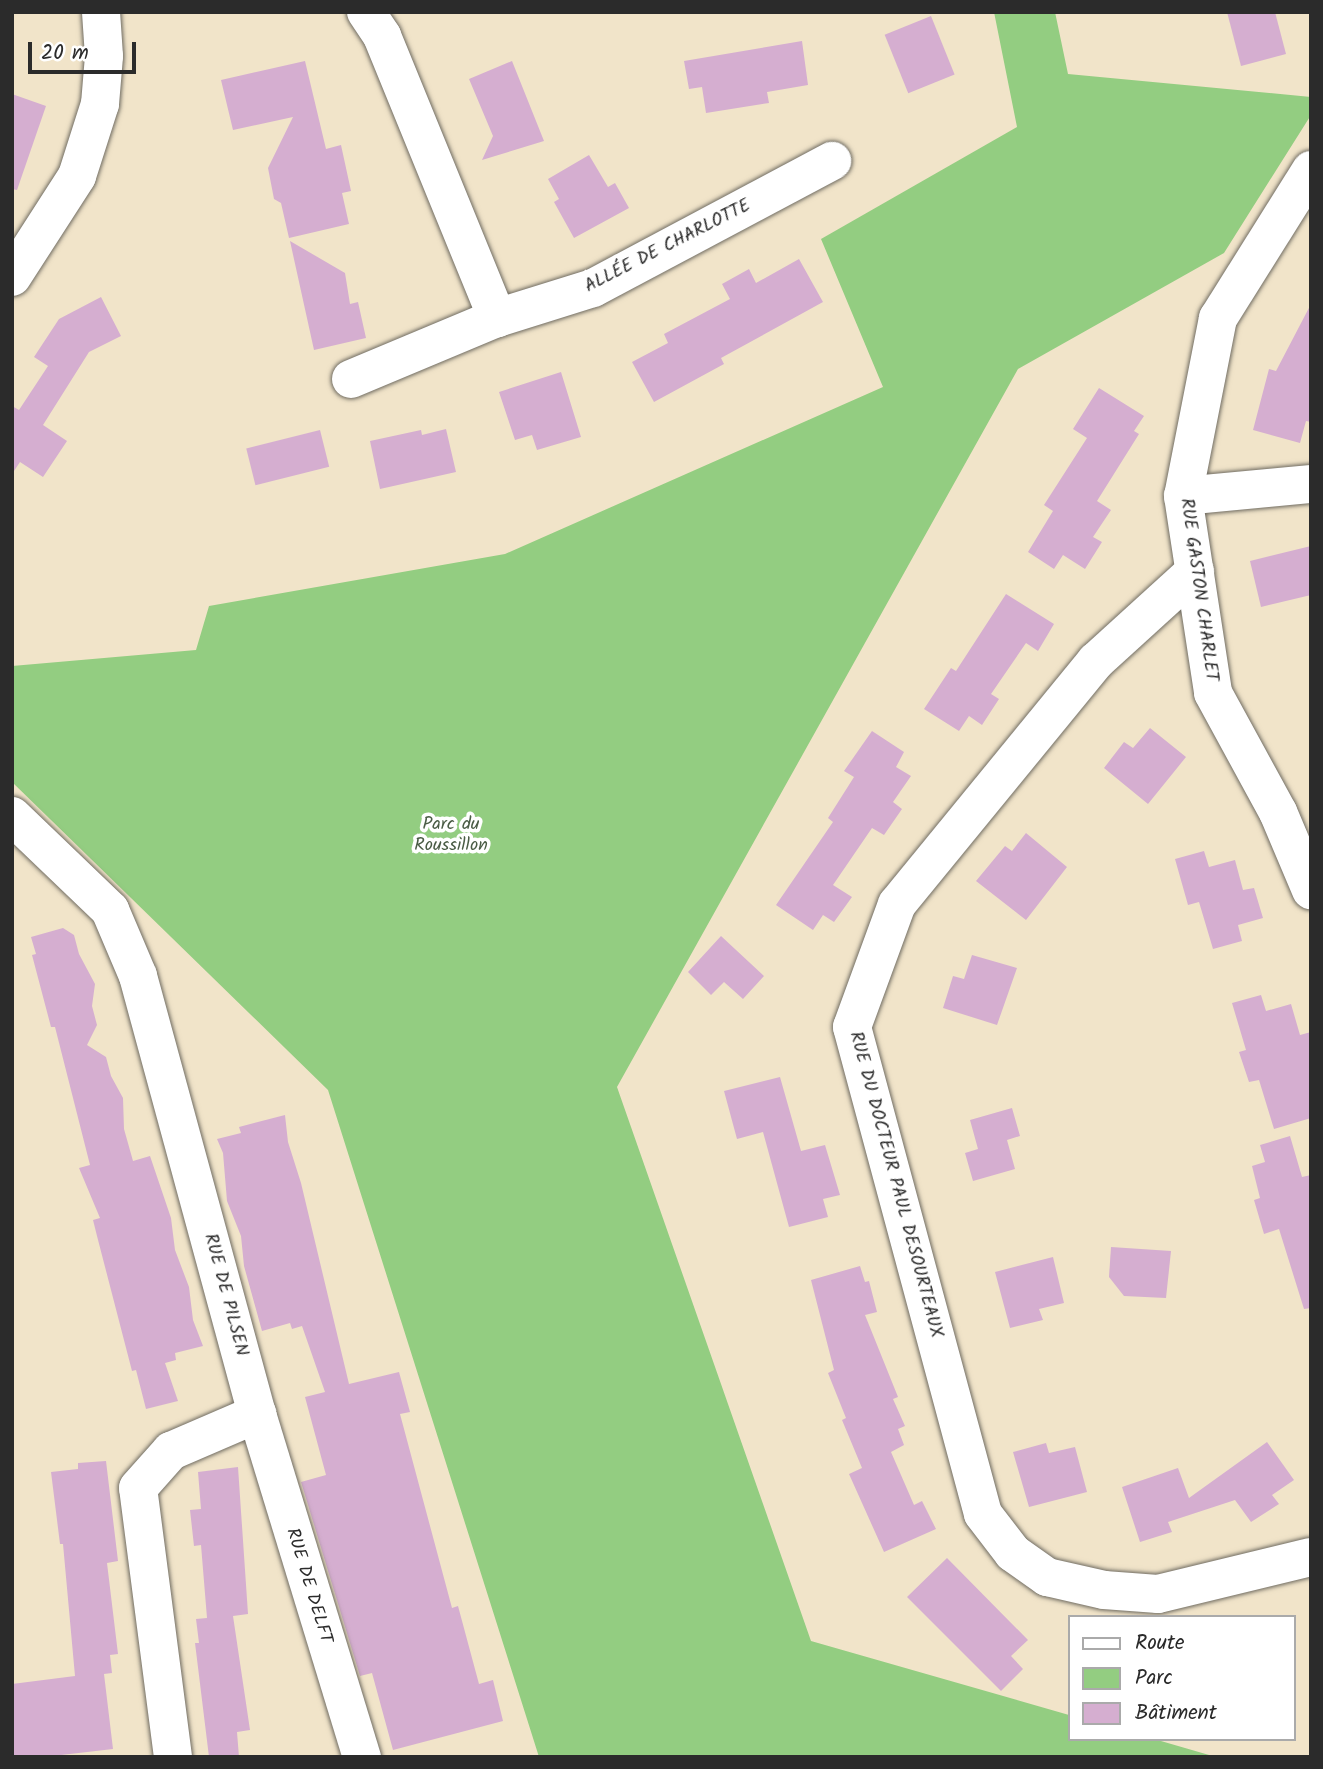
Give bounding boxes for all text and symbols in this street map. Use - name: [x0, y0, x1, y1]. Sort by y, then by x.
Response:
- scale bar: [32, 28, 140, 72]
- text: 20 m: [41, 37, 89, 70]
- street label: ALLÉE DE CHARLOTTE: [581, 196, 755, 298]
- street label: RUE GASTON CHARLET: [1174, 497, 1222, 683]
- park label: Parc du Roussillon: [414, 815, 488, 858]
- street label: RUE DU DOCTEUR PAUL DESOURTEAUX: [844, 1029, 946, 1341]
- street label: RUE DE PILSEN: [198, 1231, 252, 1359]
- street label: RUE DE DELFT: [280, 1526, 336, 1646]
- legend: [1068, 1615, 1295, 1741]
- text: Route: [1135, 1627, 1184, 1660]
- text: Parc: [1135, 1662, 1173, 1695]
- text: Bâtiment: [1135, 1697, 1217, 1730]

